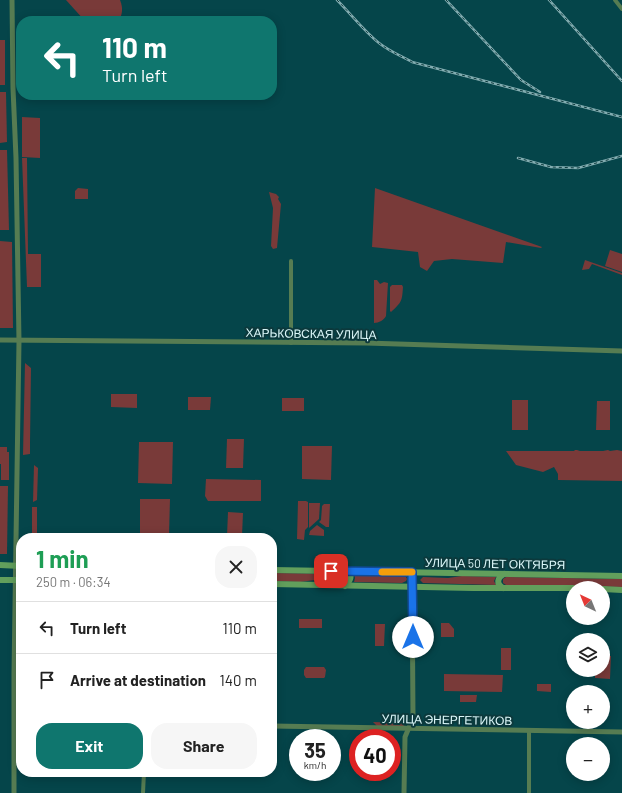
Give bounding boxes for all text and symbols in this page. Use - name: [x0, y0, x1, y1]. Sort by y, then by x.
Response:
- text: 110 m: [102, 30, 167, 64]
- icon: left: [36, 32, 88, 84]
- text: Turn left: [102, 64, 168, 86]
- street label: ХАРЬКОВСКАЯ УЛИЦА: [245, 325, 377, 342]
- text: 1 min: [36, 544, 89, 573]
- button: close: [215, 546, 257, 588]
- pin: [314, 554, 348, 588]
- street label: УЛИЦА 50 ЛЕТ ОКТЯБРЯ: [425, 555, 565, 572]
- icon: arrive: [320, 560, 342, 582]
- text: 250 m · 06:34: [36, 574, 111, 590]
- north arrow: [566, 581, 610, 625]
- map controls: [566, 581, 610, 781]
- position arrow: [392, 616, 434, 658]
- icon: left: [36, 617, 58, 639]
- text: Turn left: [70, 619, 126, 637]
- text: 110 m: [223, 619, 257, 637]
- button: layers: [566, 633, 610, 677]
- icon: arrive: [36, 669, 58, 691]
- text: Arrive at destination: [70, 671, 206, 689]
- text: 140 m: [220, 671, 257, 689]
- button: +: [566, 685, 610, 729]
- street label: УЛИЦА ЭНЕРГЕТИКОВ: [381, 711, 513, 728]
- button: Exit: [36, 723, 143, 769]
- button: Share: [151, 723, 257, 769]
- speed limit sign: 40: [349, 729, 401, 781]
- button: −: [566, 737, 610, 781]
- text: 35: [304, 738, 326, 762]
- text: km/h: [304, 759, 326, 771]

